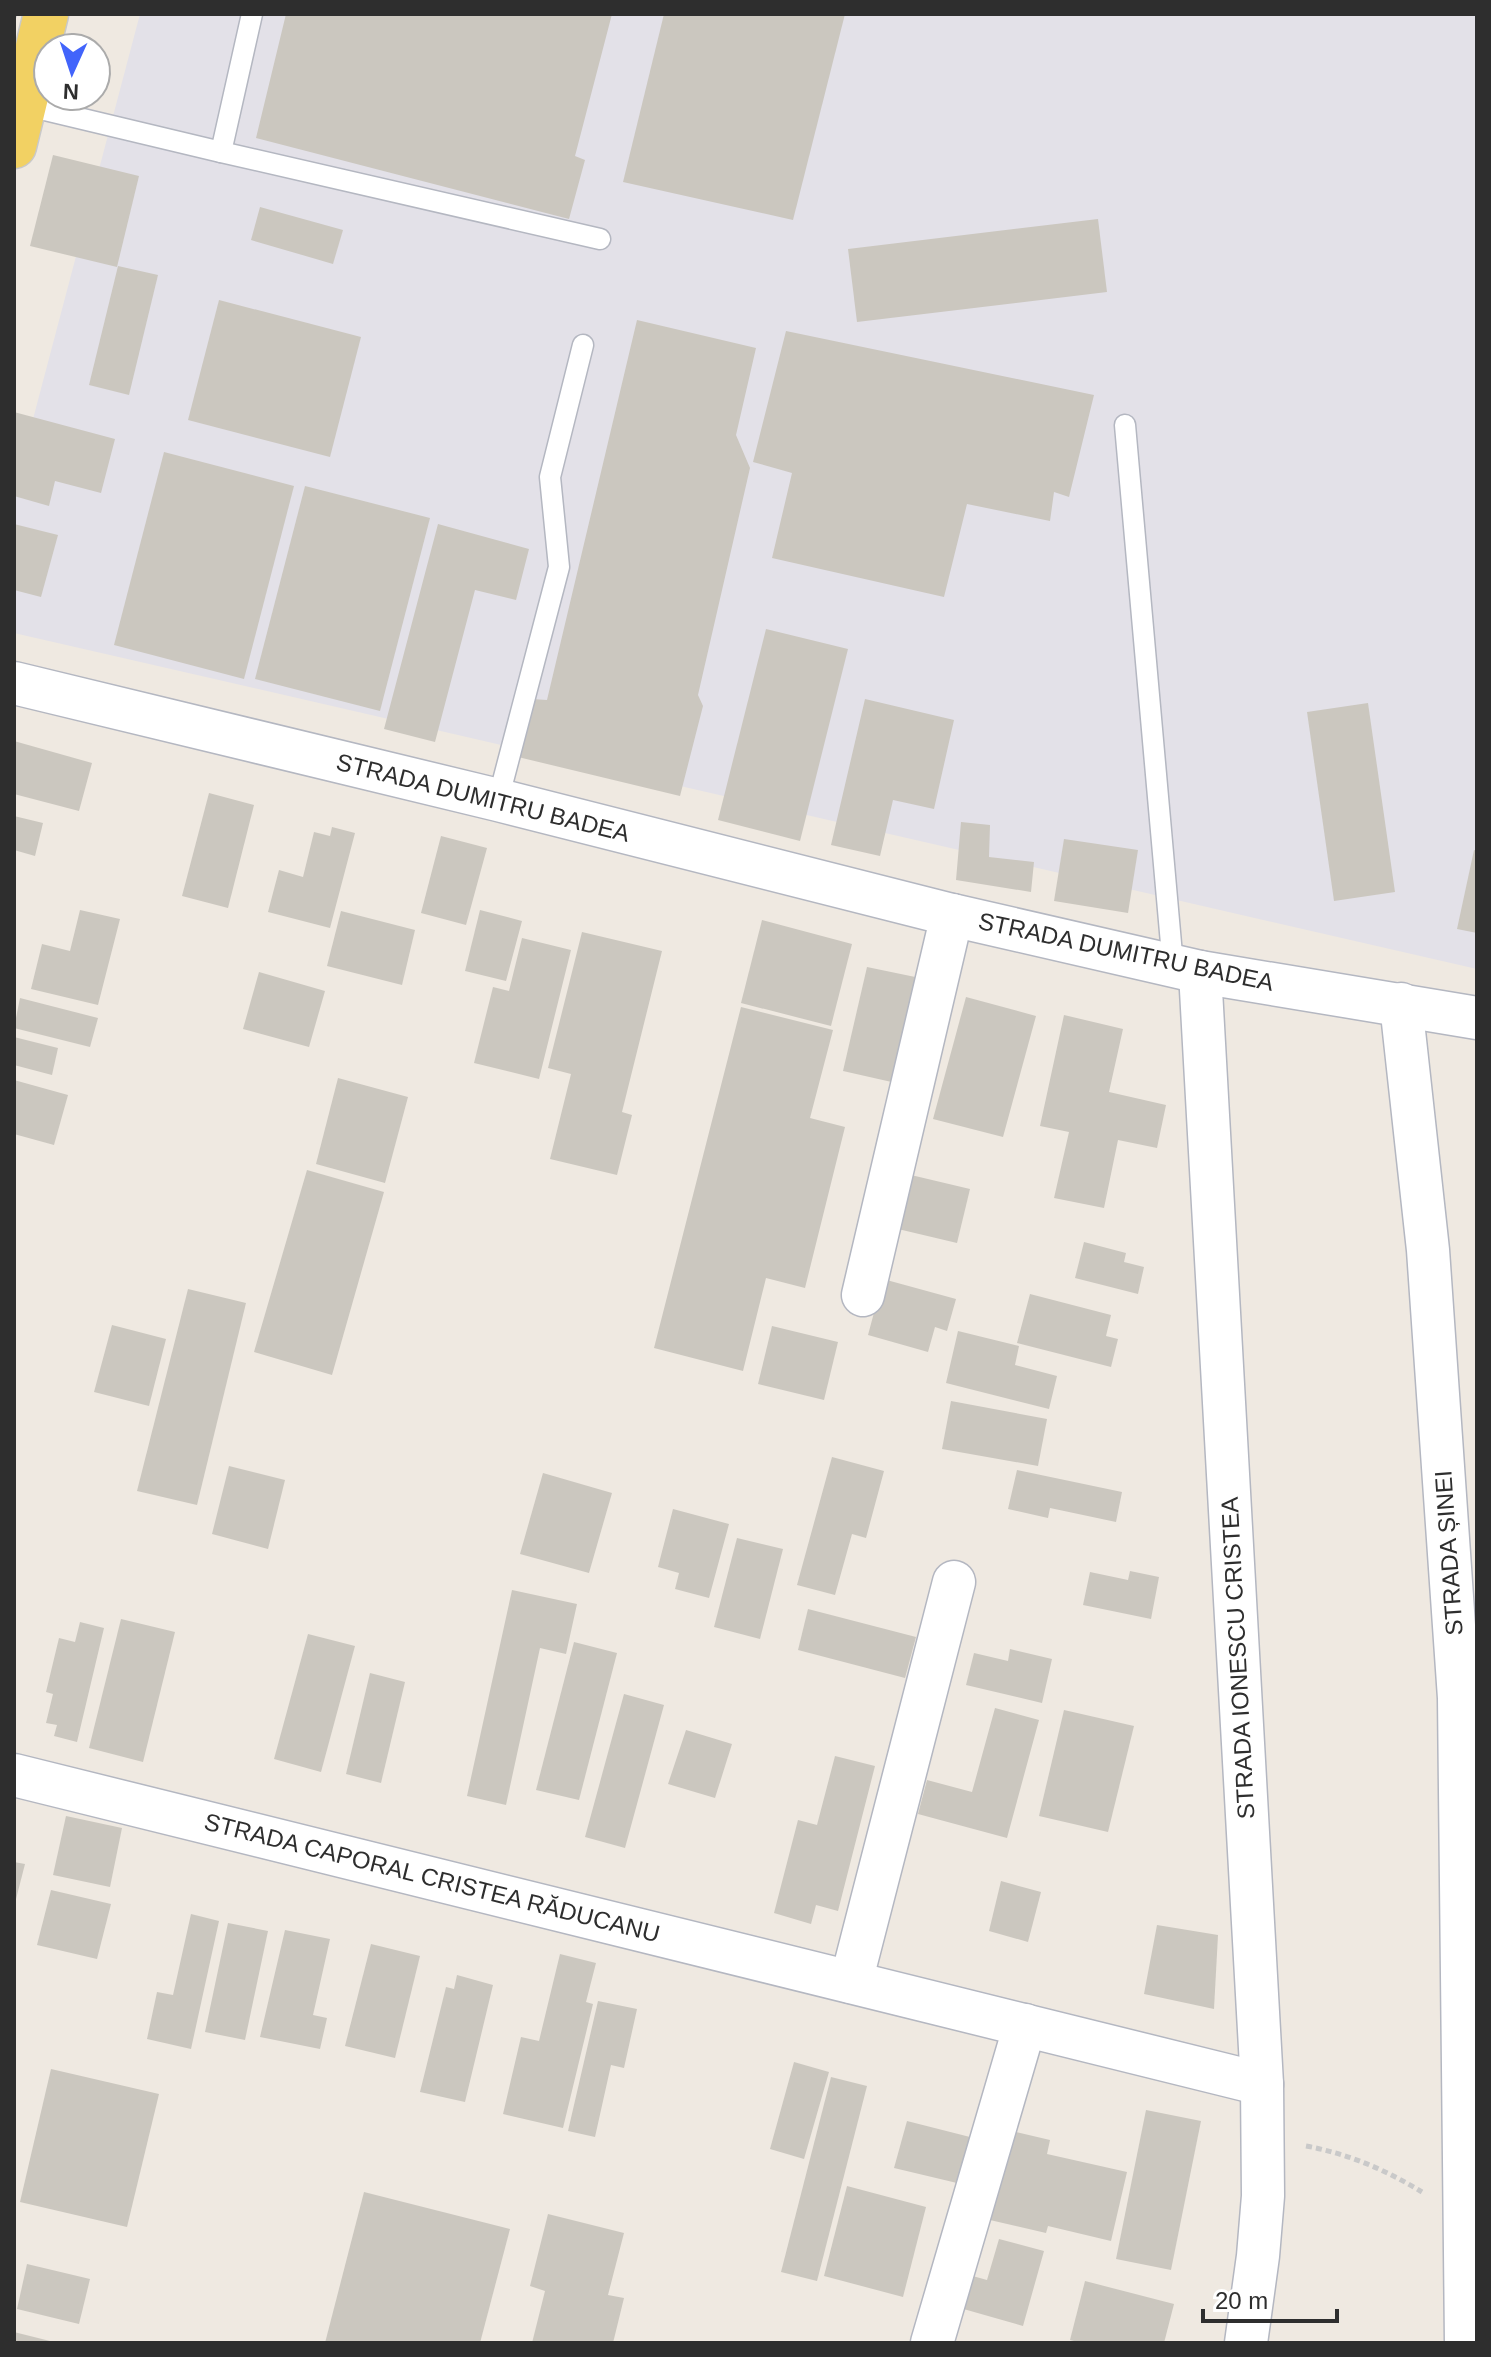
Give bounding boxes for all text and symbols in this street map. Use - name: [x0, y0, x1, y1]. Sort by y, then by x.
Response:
- north arrow: [32, 32, 112, 112]
- text: N: [62, 79, 80, 104]
- street label: STRADA DUMITRU BADEA: [334, 748, 633, 847]
- street label: STRADA DUMITRU BADEA: [976, 907, 1276, 996]
- street label: STRADA ȘINEI: [1429, 1470, 1468, 1636]
- street label: STRADA IONESCU CRISTEA: [1216, 1496, 1259, 1820]
- street label: STRADA CAPORAL CRISTEA RĂDUCANU: [202, 1808, 663, 1947]
- scale bar: [1203, 2273, 1337, 2323]
- text: 20 m: [1215, 2287, 1268, 2314]

